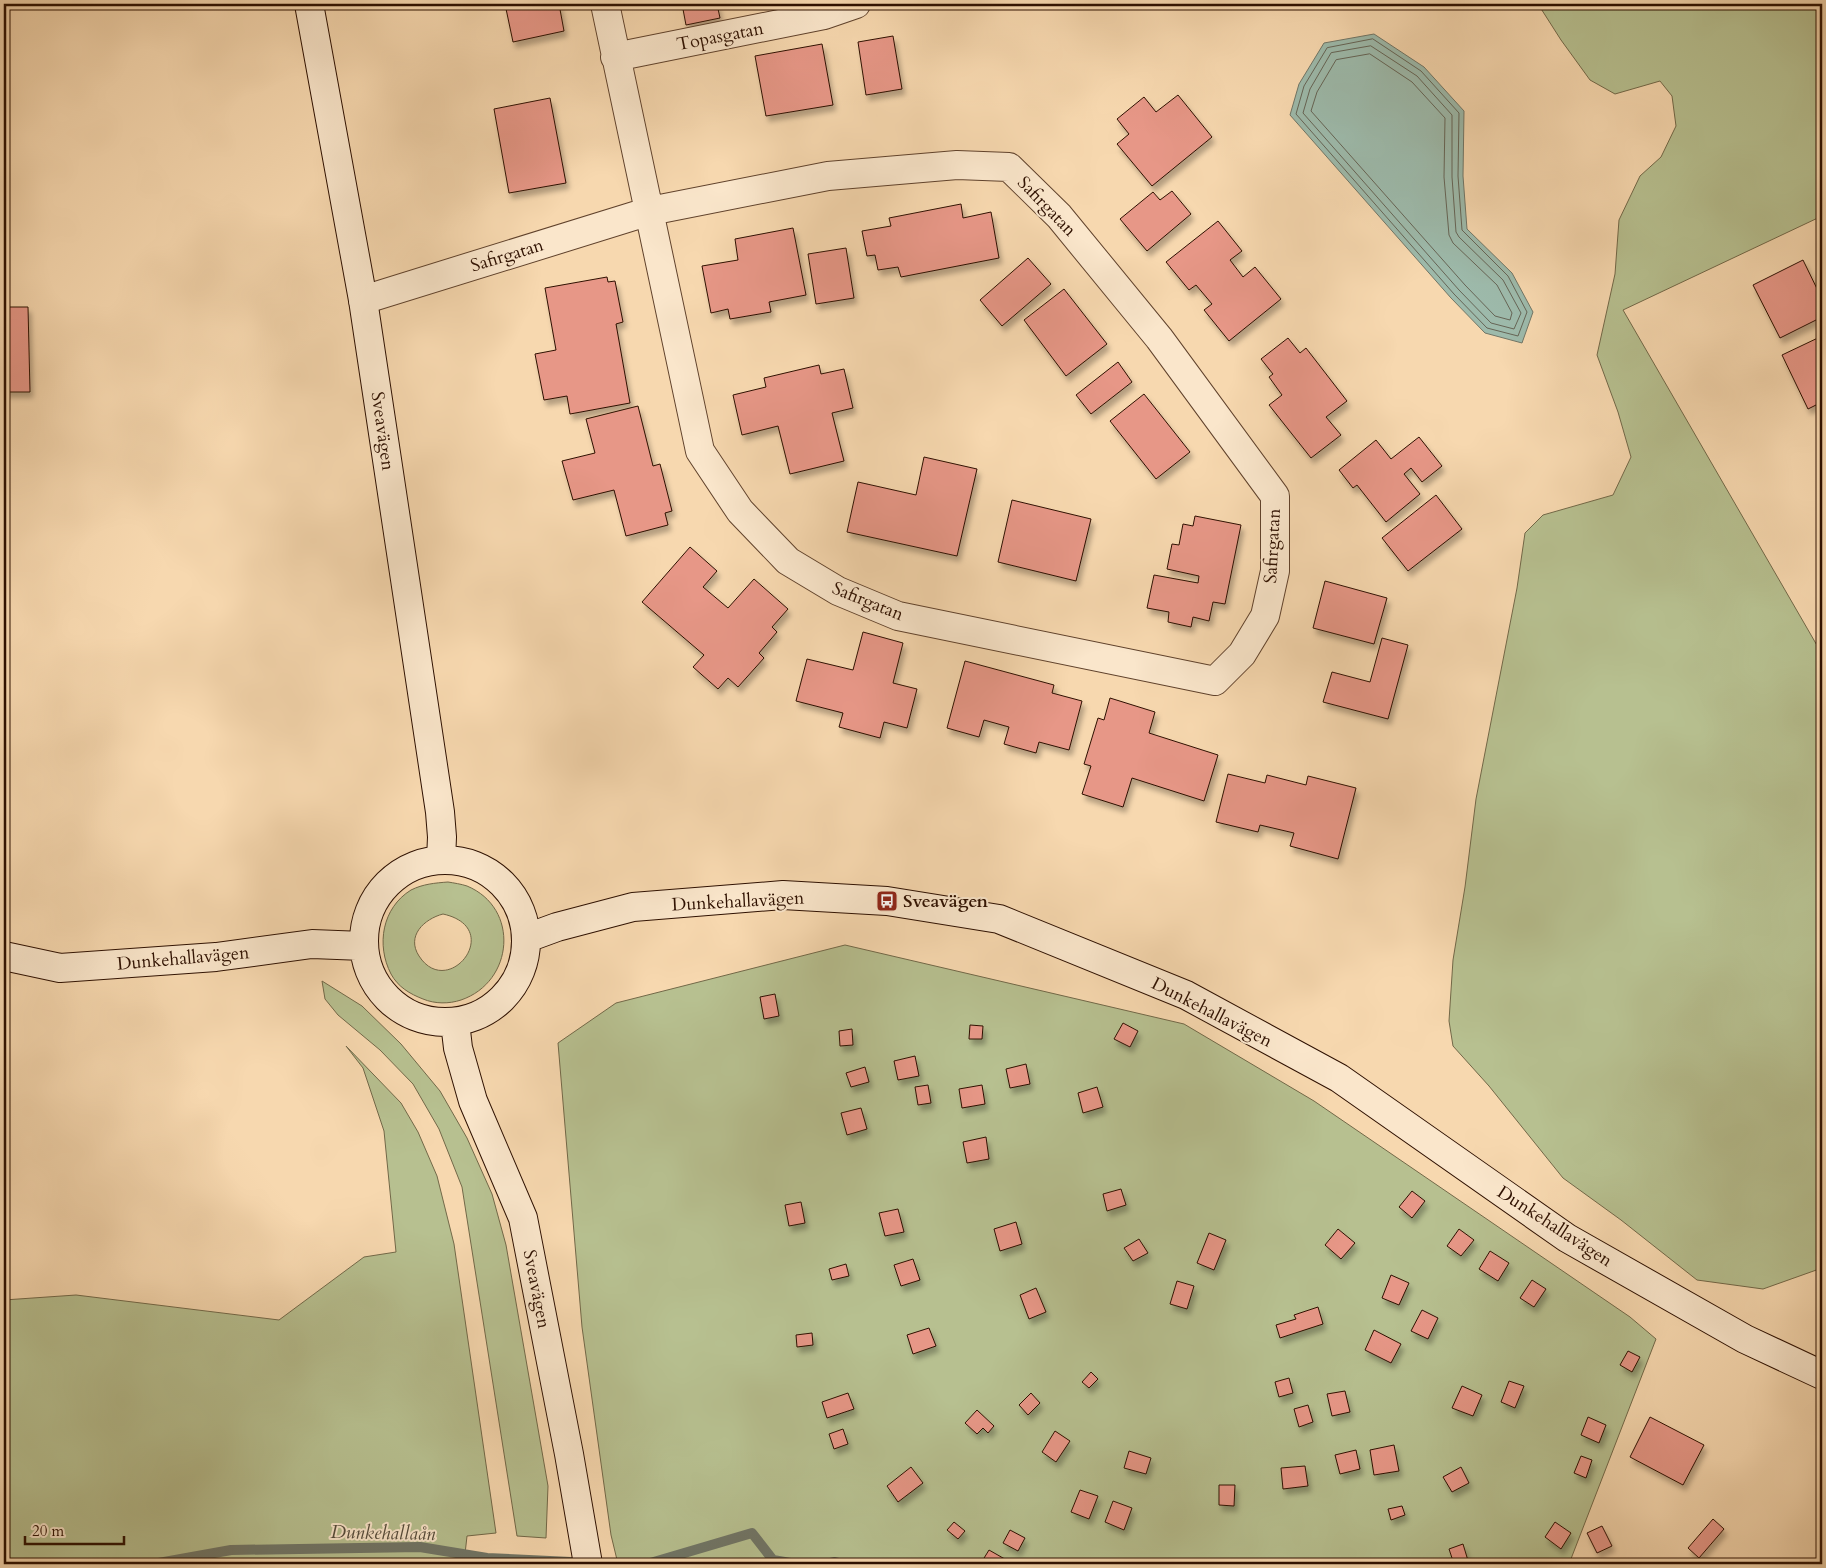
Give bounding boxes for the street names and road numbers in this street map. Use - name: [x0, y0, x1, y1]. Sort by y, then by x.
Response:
- street label: Topasgatan: [675, 16, 766, 57]
- street label: Safirgatan: [1012, 171, 1082, 243]
- street label: Safirgatan: [468, 232, 547, 278]
- street label: Sveavägen: [365, 390, 401, 473]
- street label: Safirgatan: [1258, 507, 1287, 584]
- street label: Safirgatan: [828, 576, 908, 627]
- street label: Dunkehallavägen: [671, 886, 806, 917]
- street label: Dunkehallavägen: [116, 940, 251, 977]
- street label: Dunkehallavägen: [1147, 971, 1277, 1054]
- street label: Dunkehallavägen: [1492, 1180, 1618, 1273]
- street label: Sveavägen: [517, 1248, 557, 1331]

